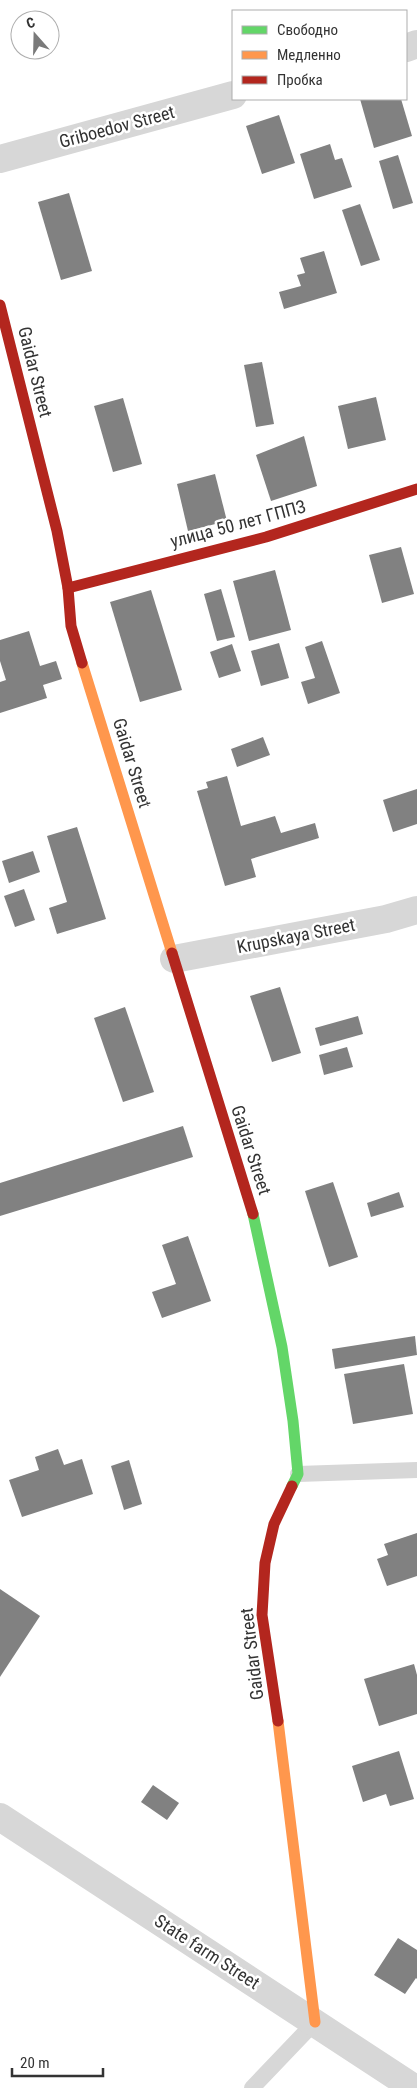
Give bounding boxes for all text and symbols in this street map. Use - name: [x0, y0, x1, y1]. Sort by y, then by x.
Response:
- north arrow: [10, 10, 60, 60]
- legend: [232, 10, 407, 100]
- text: С: [24, 14, 37, 32]
- text: Свободно: [277, 21, 338, 39]
- text: Медленно: [277, 46, 341, 64]
- text: Пробка: [277, 71, 323, 89]
- street label: Griboedov Street: [57, 101, 177, 152]
- street label: Gaidar Street: [14, 324, 57, 419]
- street label: улица 50 лет ГППЗ: [168, 495, 308, 552]
- street label: Gaidar Street: [109, 715, 156, 810]
- street label: Krupskaya Street: [235, 914, 357, 957]
- street label: Gaidar Street: [227, 1103, 276, 1197]
- street label: Gaidar Street: [235, 1607, 268, 1701]
- street label: State farm Street: [151, 1910, 264, 1993]
- scale bar: [12, 2046, 104, 2078]
- text: 20 m: [20, 2054, 50, 2072]

